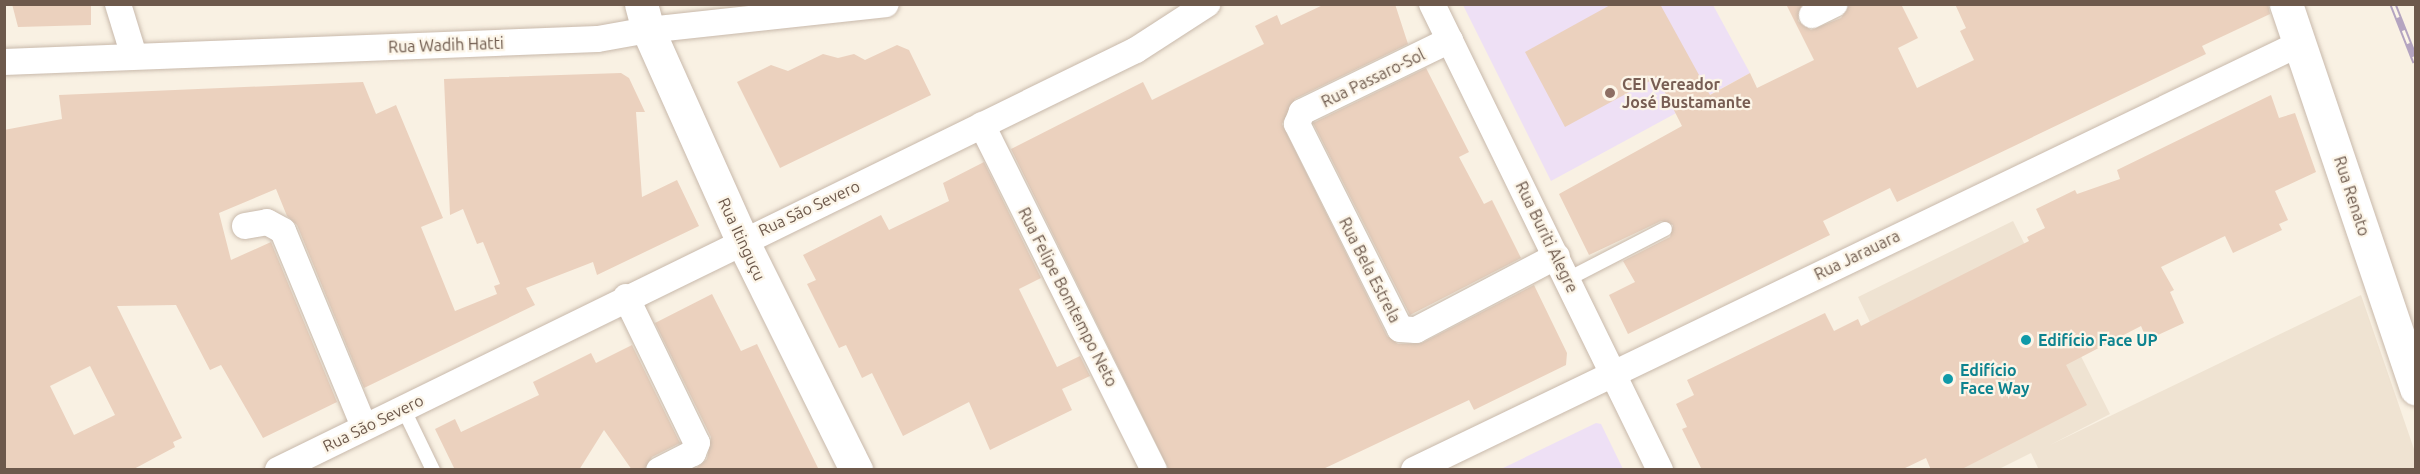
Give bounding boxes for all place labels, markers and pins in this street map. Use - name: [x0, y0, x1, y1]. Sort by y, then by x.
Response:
- place label: CEI Vereador José Bustamante: [1622, 74, 1751, 112]
- marker: CEI Vereador José Bustamante: [1603, 86, 1617, 100]
- place label: Edifício Face UP: [2038, 330, 2158, 350]
- marker: Edifício Face UP: [2019, 333, 2033, 347]
- place label: Edifício Face Way: [1960, 360, 2029, 398]
- marker: Edifício Face Way: [1941, 372, 1955, 386]

